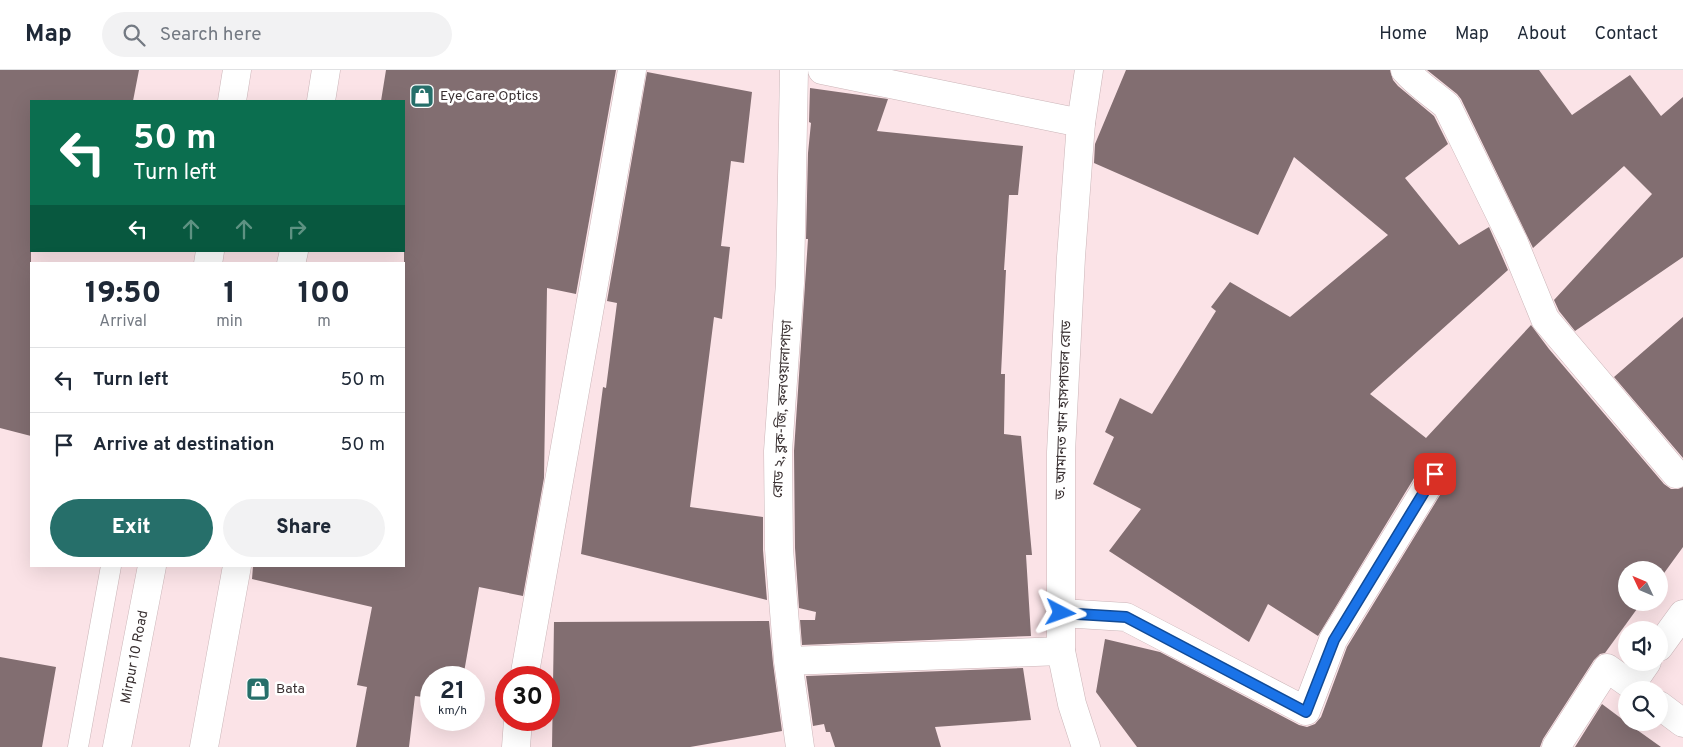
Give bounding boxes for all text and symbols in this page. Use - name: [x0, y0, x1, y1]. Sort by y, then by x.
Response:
- search box: [102, 12, 452, 57]
- text: Map: [25, 20, 72, 50]
- icon: search: [120, 21, 148, 49]
- text: Search here: [160, 23, 261, 47]
- text: Home: [1379, 23, 1427, 46]
- text: Map: [1455, 23, 1489, 46]
- text: About: [1517, 23, 1566, 46]
- text: Contact: [1594, 23, 1658, 46]
- shop icon: Eye Care Optics: [409, 83, 435, 109]
- place label: Eye Care Optics: [440, 88, 538, 105]
- text: 50 m: [133, 117, 217, 161]
- icon: left: [50, 120, 115, 185]
- text: Turn left: [133, 160, 216, 187]
- icon: left: [124, 215, 152, 243]
- icon: ahead: [177, 215, 205, 243]
- icon: ahead: [230, 215, 258, 243]
- icon: right: [283, 215, 311, 243]
- text: 19:50: [85, 276, 161, 313]
- text: 1: [223, 276, 236, 313]
- text: 100: [298, 276, 350, 313]
- text: Arrival: [99, 312, 147, 332]
- text: min: [216, 312, 243, 332]
- text: m: [317, 312, 331, 332]
- street label: রোড ২, ব্লক-জি, কলওয়ালাপাড়া: [769, 319, 796, 498]
- street label: ড. আমানত খান হাসপাতাল রোড: [1052, 319, 1076, 501]
- icon: left: [50, 366, 78, 394]
- text: Turn left: [93, 368, 169, 392]
- text: 50 m: [340, 368, 385, 392]
- icon: arrive: [50, 431, 78, 459]
- text: Arrive at destination: [93, 433, 274, 457]
- text: 50 m: [340, 433, 385, 457]
- pin: [1414, 453, 1456, 495]
- icon: arrive: [1421, 460, 1449, 488]
- button: Exit: [50, 499, 213, 557]
- button: Share: [223, 499, 385, 557]
- north arrow: [1618, 561, 1668, 611]
- map controls: [1618, 561, 1668, 731]
- position arrow: [1034, 586, 1086, 638]
- street label: Mirpur 10 Road: [118, 609, 152, 705]
- button: sound: [1618, 621, 1668, 671]
- speed limit sign: 30: [495, 666, 560, 731]
- shop icon: Bata: [245, 676, 271, 702]
- text: 21: [440, 676, 465, 708]
- place label: Bata: [276, 681, 305, 698]
- button: search: [1618, 681, 1668, 731]
- text: km/h: [438, 703, 467, 719]

